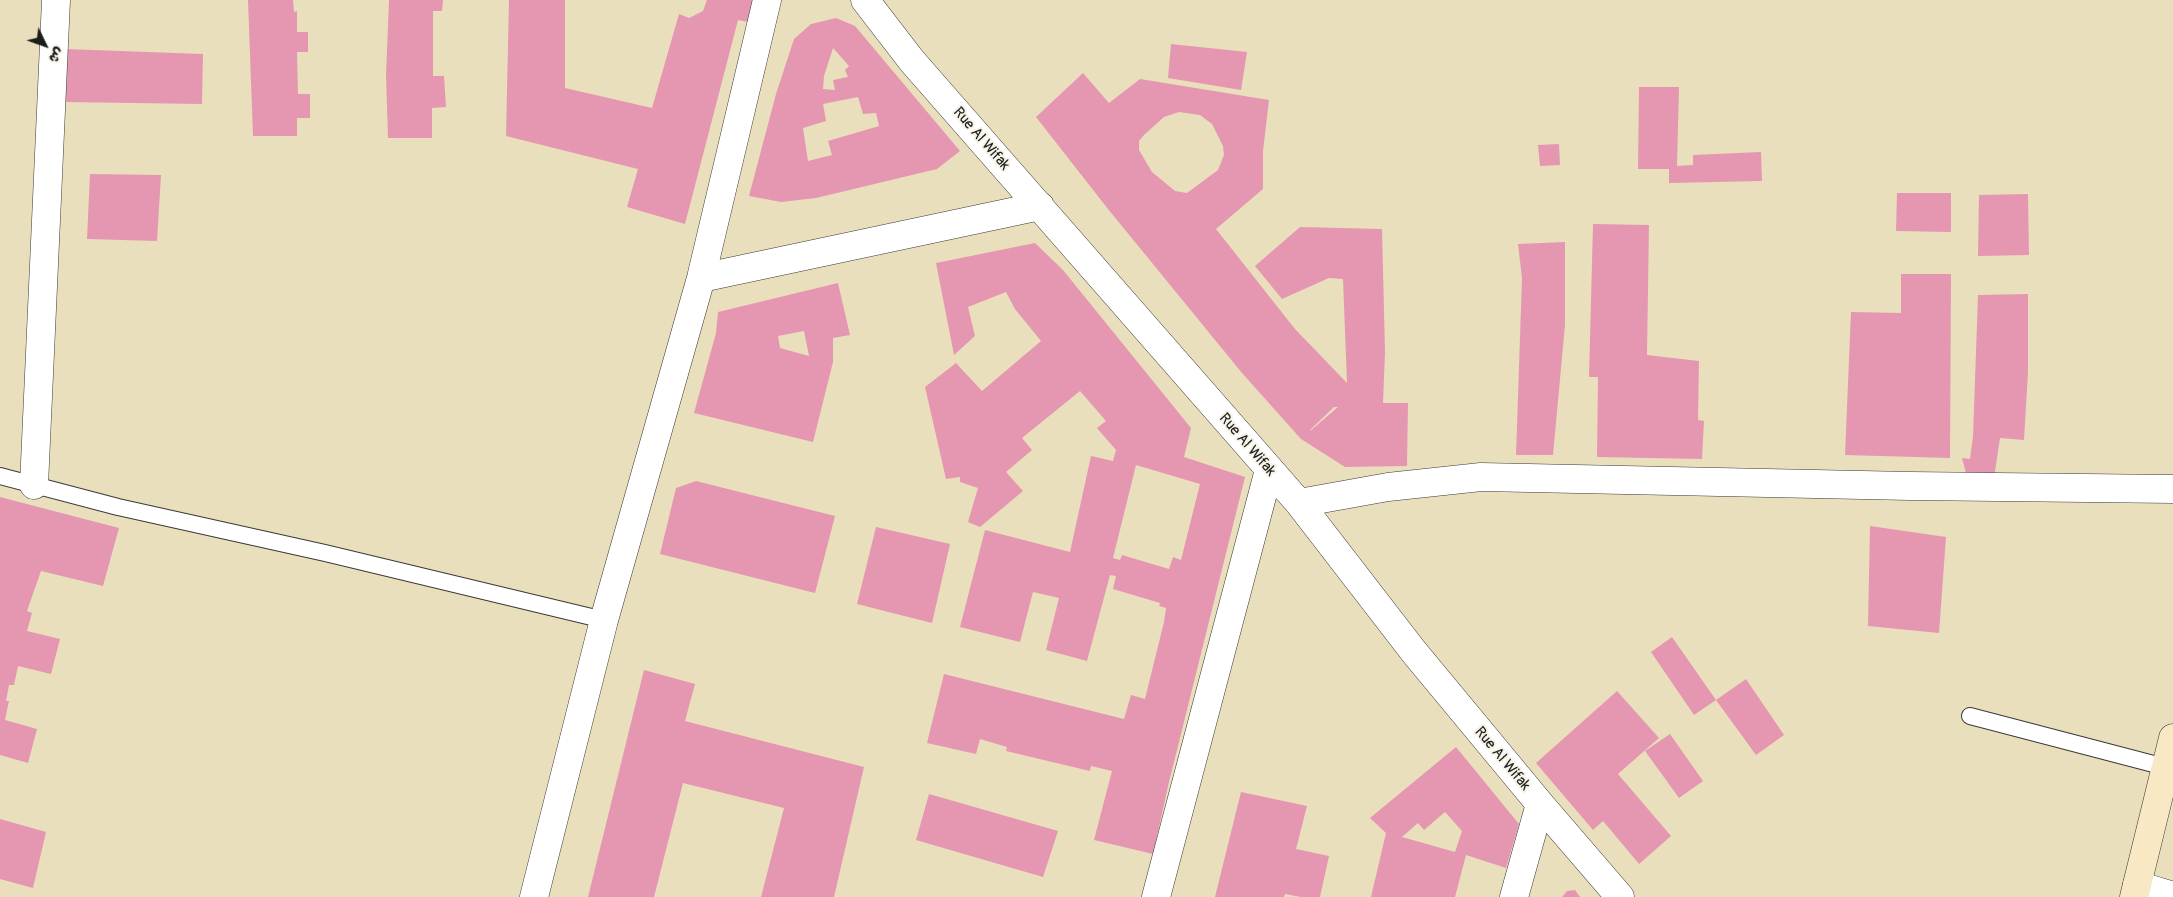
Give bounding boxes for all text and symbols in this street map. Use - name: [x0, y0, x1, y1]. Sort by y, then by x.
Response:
- north arrow: [20, 20, 70, 70]
- text: ش: [45, 44, 68, 67]
- street label: Rue Al Wifak: [949, 104, 1013, 174]
- street label: Rue Al Wifak: [1215, 410, 1279, 480]
- street label: Rue Al Wifak: [1470, 723, 1534, 795]

